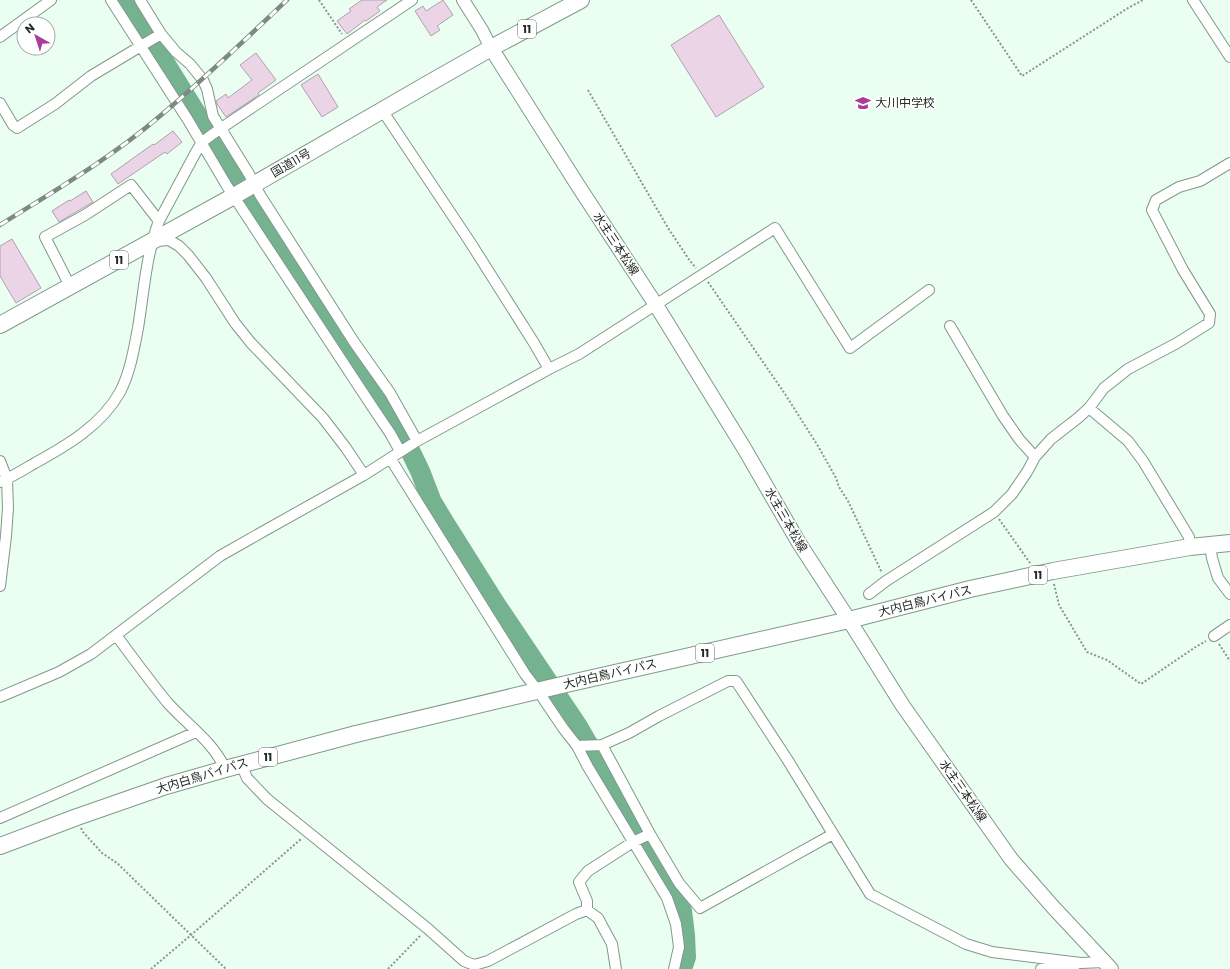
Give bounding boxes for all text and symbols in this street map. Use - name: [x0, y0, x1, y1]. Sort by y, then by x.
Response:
- north arrow: [16, 16, 56, 56]
- text: N: [21, 19, 38, 37]
- road number: 11: [518, 20, 536, 38]
- school or university icon: 大川中学校: [854, 94, 872, 112]
- place label: 大川中学校: [875, 94, 935, 111]
- street label: 国道11号: [268, 144, 314, 181]
- street label: 水主三本松線: [590, 209, 643, 279]
- road number: 11: [110, 251, 128, 269]
- street label: 水主三本松線: [761, 484, 812, 555]
- road number: 11: [1029, 566, 1047, 584]
- street label: 大内白鳥バイパス: [876, 581, 973, 620]
- road number: 11: [696, 644, 714, 662]
- street label: 大内白鳥バイパス: [561, 654, 658, 693]
- road number: 11: [259, 748, 277, 766]
- street label: 大内白鳥バイパス: [154, 753, 250, 798]
- street label: 水主三本松線: [936, 756, 991, 825]

